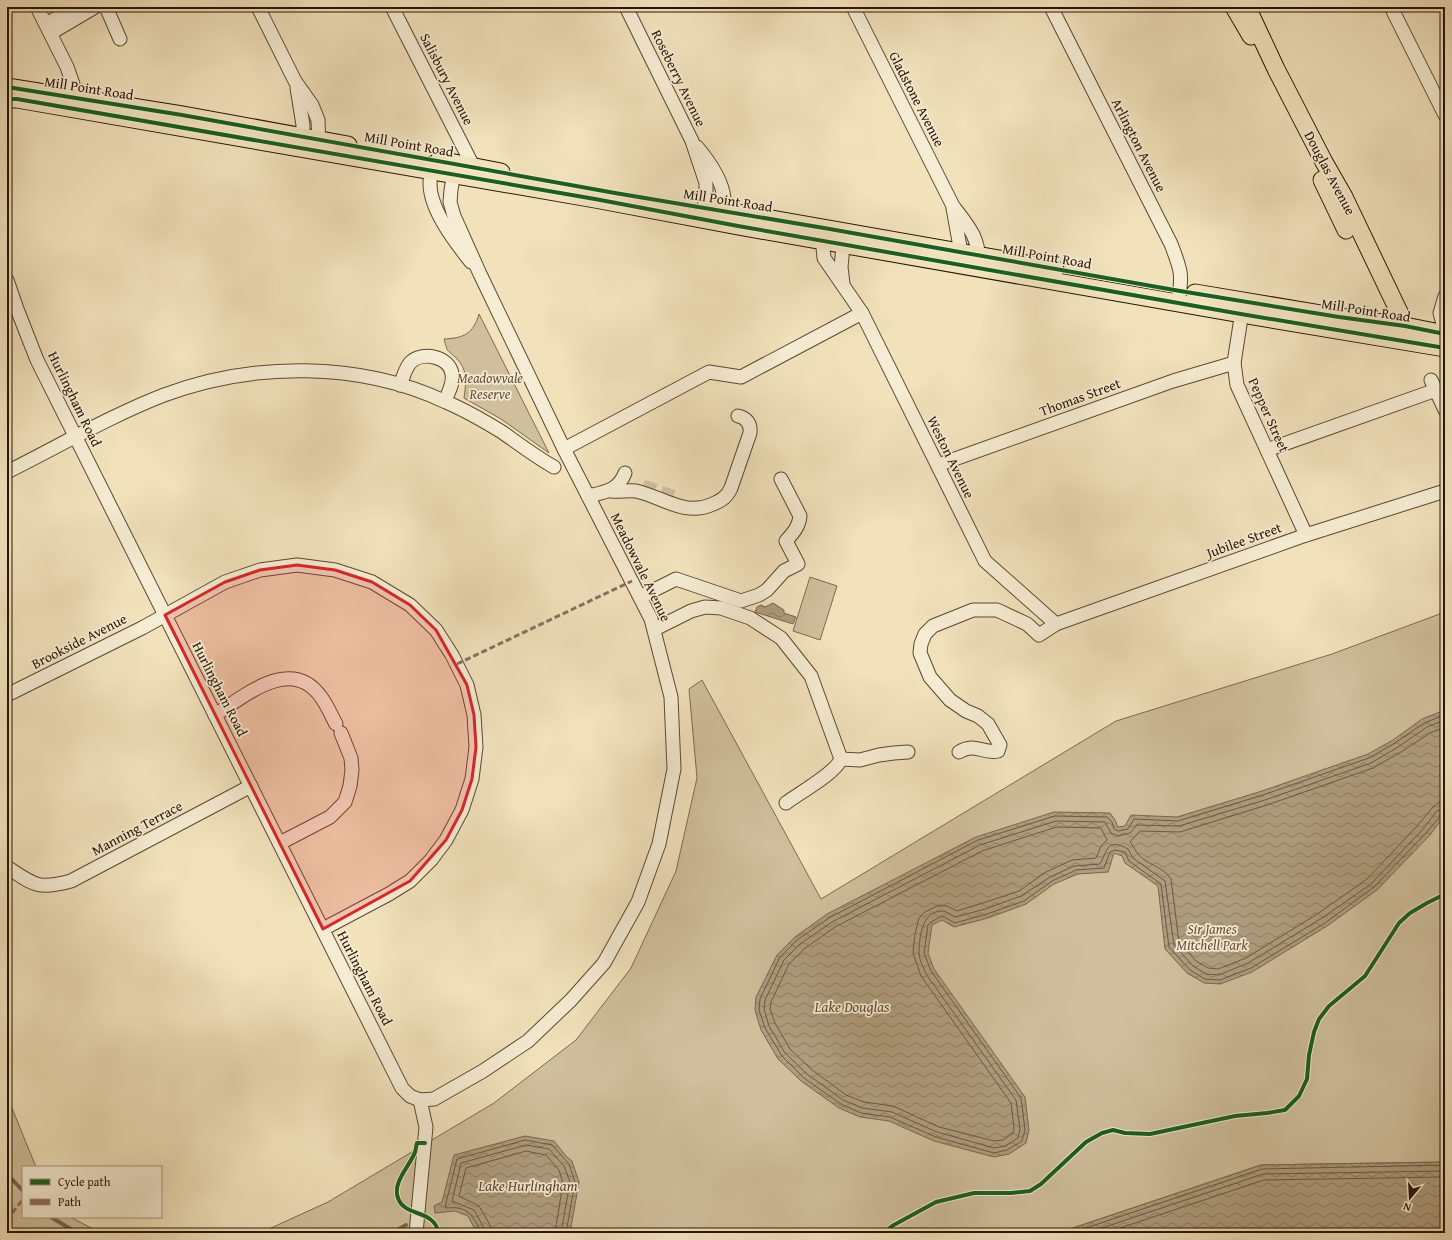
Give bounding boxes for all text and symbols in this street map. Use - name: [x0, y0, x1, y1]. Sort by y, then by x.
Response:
- street label: Roseberry Avenue: [647, 26, 711, 130]
- street label: Salisbury Avenue: [415, 30, 479, 129]
- street label: Gladstone Avenue: [884, 48, 950, 150]
- street label: Mill Point Road: [43, 71, 136, 105]
- street label: Arlington Avenue: [1107, 95, 1171, 196]
- street label: Mill Point Road: [363, 126, 456, 162]
- street label: Douglas Avenue: [1299, 128, 1361, 219]
- street label: Mill Point Road: [682, 183, 775, 217]
- street label: Mill Point Road: [1001, 238, 1094, 274]
- street label: Mill Point Road: [1320, 293, 1413, 327]
- street label: Hurlingham Road: [43, 348, 107, 450]
- park label: Meadowvale Reserve: [457, 368, 523, 404]
- street label: Thomas Street: [1037, 373, 1123, 421]
- street label: Pepper Street: [1244, 374, 1294, 456]
- street label: Weston Avenue: [922, 412, 980, 502]
- street label: Meadowvale Avenue: [606, 509, 676, 625]
- street label: Jubilee Street: [1202, 517, 1284, 564]
- street label: Brookside Avenue: [28, 608, 130, 674]
- street label: Hurlingham Road: [188, 638, 253, 740]
- street label: Manning Terrace: [88, 795, 186, 860]
- park label: Sir James Mitchell Park: [1176, 919, 1248, 955]
- street label: Hurlingham Road: [333, 927, 398, 1029]
- water label: Lake Douglas: [814, 996, 890, 1017]
- legend: [22, 1166, 162, 1218]
- text: Cycle path: [58, 1173, 111, 1190]
- water label: Lake Hurlingham: [477, 1175, 578, 1196]
- north arrow: [1390, 1178, 1430, 1218]
- text: Path: [58, 1193, 81, 1210]
- text: N: [1400, 1199, 1413, 1216]

